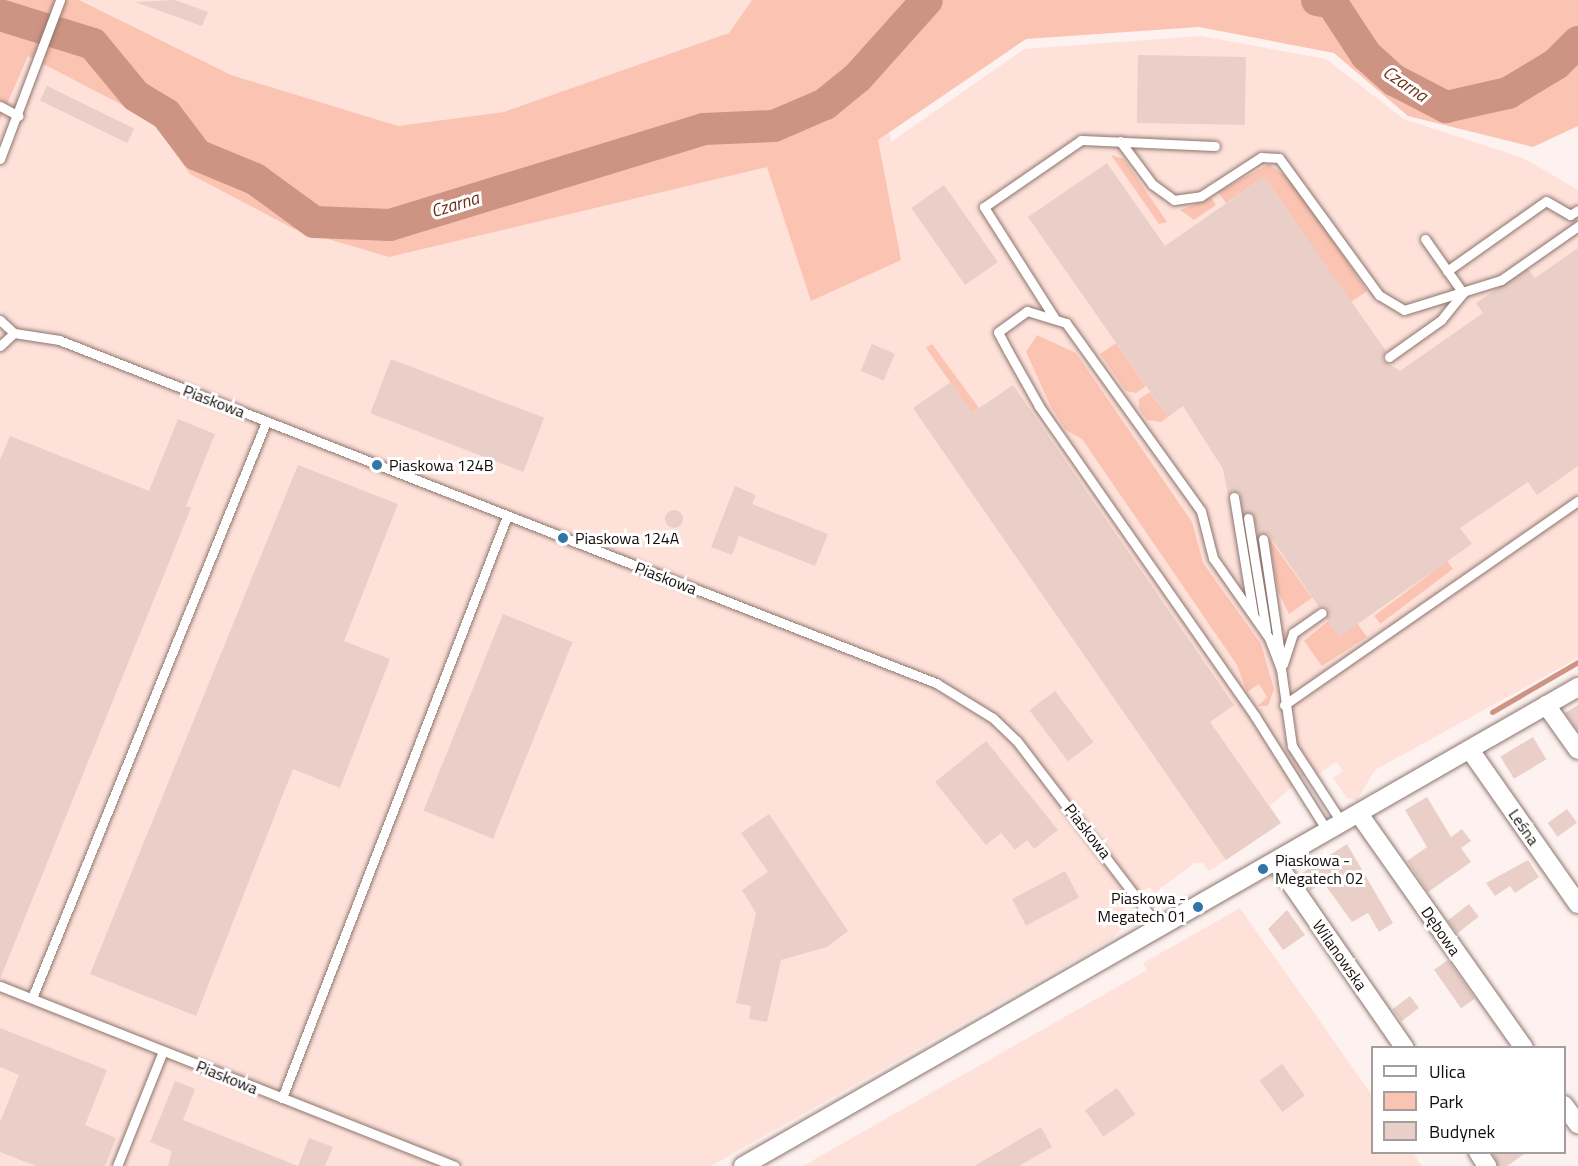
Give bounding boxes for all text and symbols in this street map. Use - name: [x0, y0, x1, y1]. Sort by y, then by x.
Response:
- water label: Czarna: [1379, 61, 1431, 107]
- water label: Czarna: [428, 187, 482, 223]
- street label: Piaskowa: [180, 380, 248, 422]
- place label: Piaskowa 124B: [389, 455, 494, 475]
- marker: Piaskowa 124B: [370, 458, 384, 472]
- place label: Piaskowa 124A: [575, 528, 679, 548]
- marker: Piaskowa 124A: [556, 531, 570, 545]
- street label: Piaskowa: [632, 557, 700, 599]
- street label: Piaskowa: [1061, 800, 1115, 862]
- street label: Leśna: [1505, 805, 1543, 849]
- place label: Piaskowa - Megatech 02: [1275, 850, 1363, 888]
- marker: Piaskowa - Megatech 02: [1256, 862, 1270, 876]
- place label: Piaskowa - Megatech 01: [1098, 888, 1186, 926]
- marker: Piaskowa - Megatech 01: [1191, 900, 1205, 914]
- street label: Dębowa: [1417, 903, 1465, 959]
- street label: Wilanowska: [1309, 916, 1371, 994]
- legend: [1371, 1046, 1566, 1154]
- street label: Piaskowa: [194, 1056, 260, 1098]
- text: Ulica: [1429, 1058, 1466, 1085]
- text: Park: [1429, 1088, 1463, 1115]
- text: Budynek: [1429, 1118, 1495, 1145]

